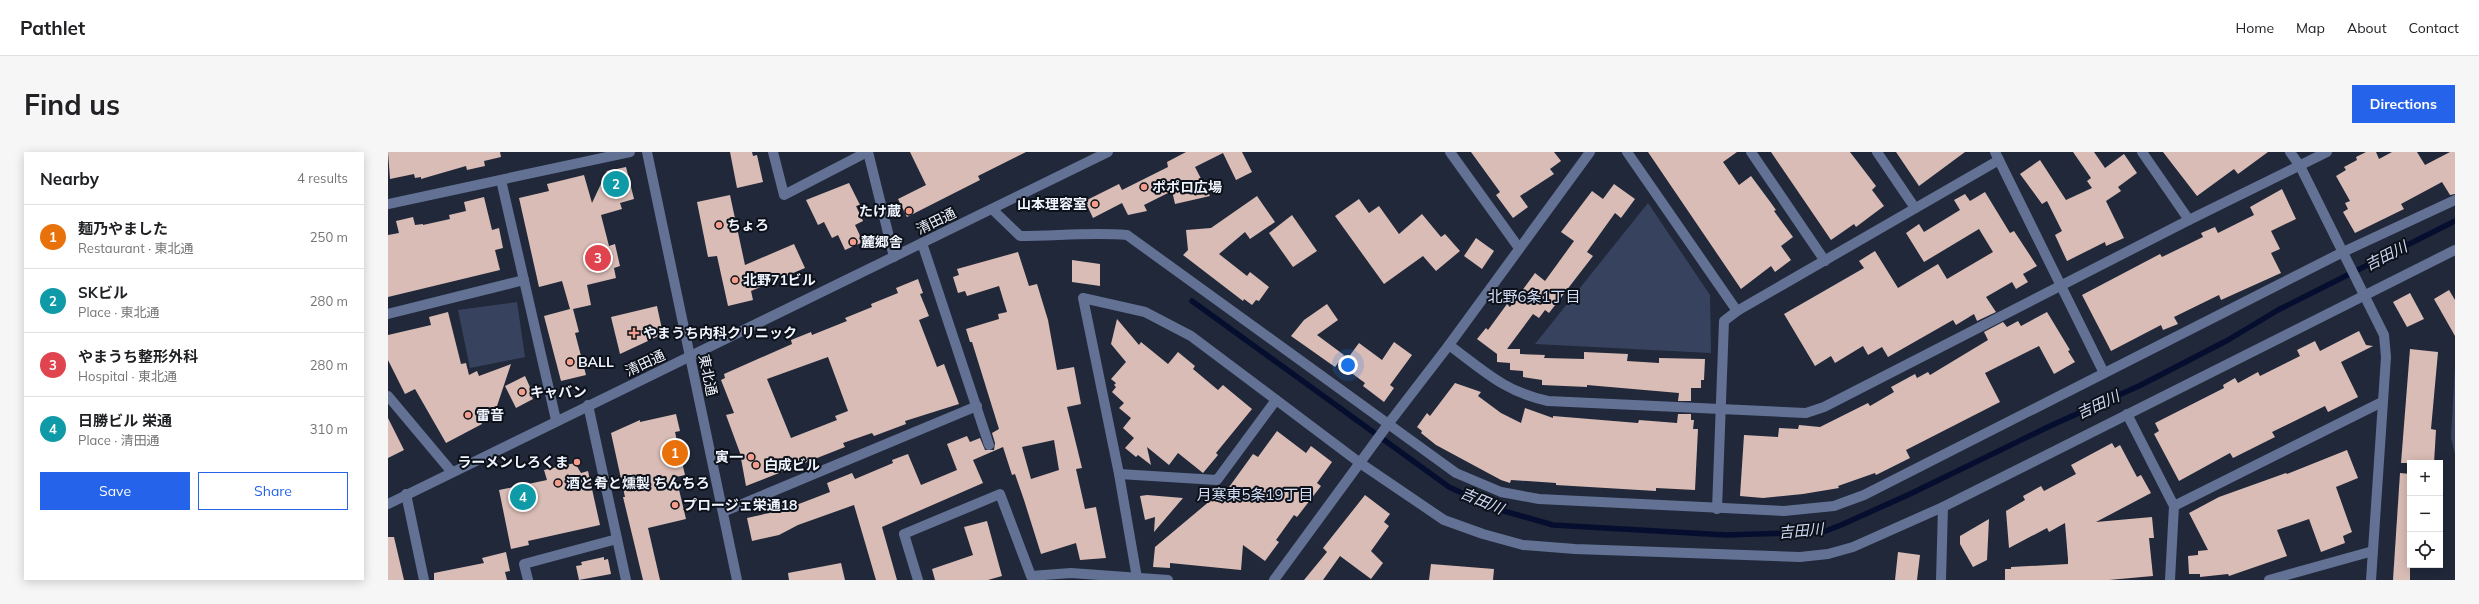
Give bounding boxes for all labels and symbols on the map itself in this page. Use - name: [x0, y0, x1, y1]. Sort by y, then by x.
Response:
- pin: 2: [603, 169, 629, 199]
- place label: ポポロ広場: [1152, 178, 1222, 196]
- marker: ポポロ広場: [1139, 182, 1149, 192]
- place label: 山本理容室: [1017, 195, 1087, 213]
- marker: 山本理容室: [1090, 199, 1100, 209]
- place label: たけ蔵: [859, 202, 901, 220]
- street label: 清田通: [913, 204, 959, 238]
- marker: たけ蔵: [904, 206, 914, 216]
- place label: ちょろ: [727, 216, 769, 234]
- marker: ちょろ: [714, 220, 724, 230]
- place label: 麓郷舎: [861, 233, 903, 251]
- water label: 吉田川: [2361, 236, 2412, 274]
- marker: 麓郷舎: [848, 237, 858, 247]
- pin: 3: [585, 243, 611, 273]
- place label: 北野71ビル: [743, 271, 816, 289]
- marker: 北野71ビル: [730, 275, 740, 285]
- district label: 北野6条1丁目: [1487, 287, 1581, 306]
- place label: やまうち内科クリニック: [643, 324, 797, 342]
- marker: やまうち内科クリニック: [628, 327, 640, 339]
- street label: 清田通: [622, 346, 668, 380]
- place label: BALL: [578, 353, 614, 371]
- street label: 東北通: [695, 353, 721, 397]
- your location: [1338, 355, 1358, 375]
- marker: BALL: [565, 357, 575, 367]
- place label: キャバン: [530, 383, 587, 401]
- water label: 吉田川: [2073, 386, 2124, 423]
- marker: キャバン: [517, 387, 527, 397]
- place label: 雷音: [476, 406, 504, 424]
- marker: 雷音: [463, 410, 473, 420]
- pin: 1: [662, 438, 688, 468]
- place label: 寅一: [715, 448, 743, 466]
- marker: 寅一: [746, 452, 756, 462]
- place label: ラーメンしろくま: [458, 453, 569, 471]
- place label: 白成ビル: [764, 456, 820, 474]
- marker: ラーメンしろくま: [572, 457, 582, 467]
- marker: 白成ビル: [751, 460, 761, 470]
- place label: 酒と肴と燻製 ちんちろ: [566, 474, 710, 492]
- marker: 酒と肴と燻製 ちんちろ: [553, 478, 563, 488]
- pin: 4: [510, 482, 536, 512]
- water label: 吉田川: [1458, 483, 1508, 519]
- district label: 月寒東5条19丁目: [1196, 485, 1314, 504]
- place label: プロージェ栄通18: [683, 496, 798, 514]
- marker: プロージェ栄通18: [670, 500, 680, 510]
- water label: 吉田川: [1778, 519, 1826, 542]

